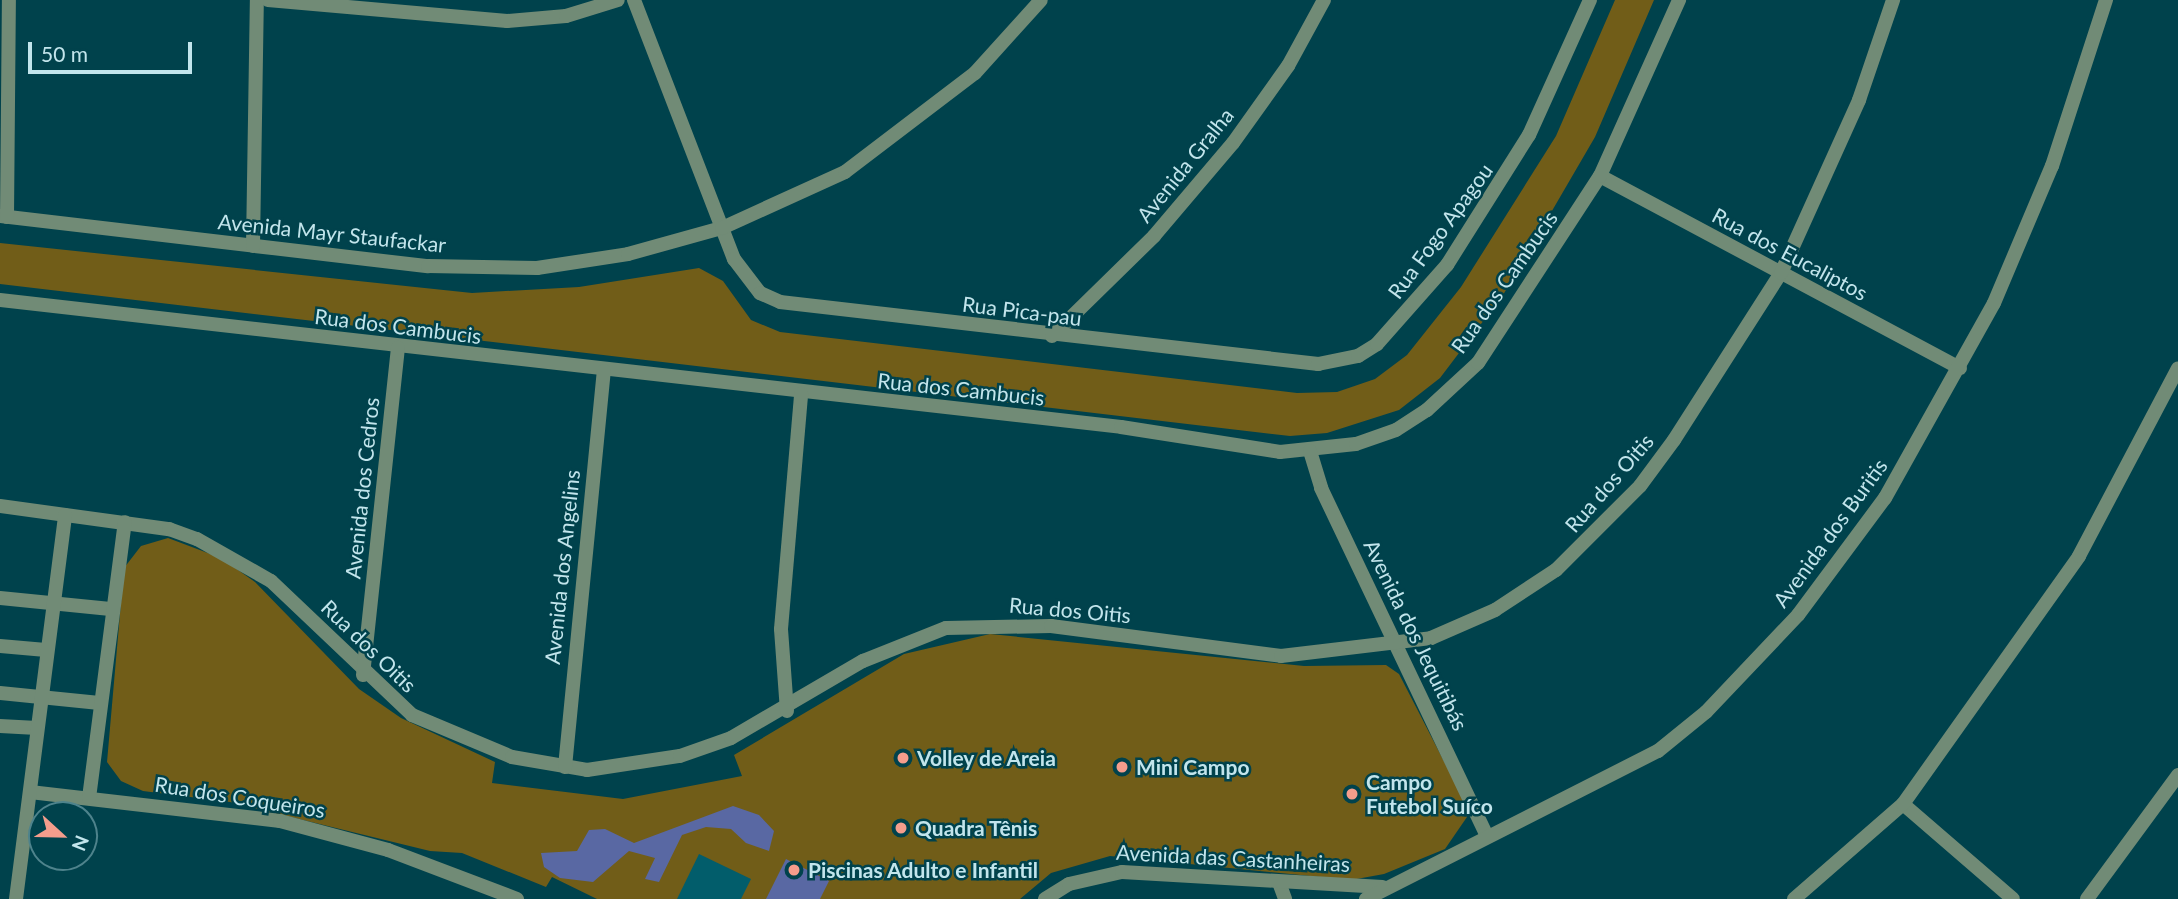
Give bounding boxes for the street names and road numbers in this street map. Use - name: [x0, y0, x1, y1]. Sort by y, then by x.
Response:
- street label: Avenida Gralha: [1131, 103, 1239, 227]
- street label: Rua Fogo Apagou: [1382, 158, 1498, 304]
- street label: Rua dos Eucaliptos: [1708, 202, 1872, 306]
- street label: Rua dos Cambucis: [1446, 206, 1562, 358]
- street label: Avenida Mayr Staufackar: [216, 208, 448, 258]
- street label: Rua Pica-pau: [961, 291, 1083, 331]
- street label: Rua dos Cambucis: [313, 303, 483, 349]
- street label: Rua dos Cambucis: [876, 368, 1046, 410]
- street label: Avenida dos Cedros: [340, 396, 384, 580]
- street label: Rua dos Oitis: [1559, 429, 1659, 537]
- street label: Avenida dos Buritis: [1768, 454, 1892, 612]
- street label: Avenida dos Angelins: [539, 468, 585, 666]
- street label: Avenida dos Jequitibás: [1359, 535, 1473, 735]
- street label: Rua dos Oitis: [1008, 592, 1132, 628]
- street label: Rua dos Oitis: [316, 595, 422, 697]
- street label: Rua dos Coqueiros: [153, 771, 327, 823]
- street label: Avenida das Castanheiras: [1115, 839, 1351, 877]

